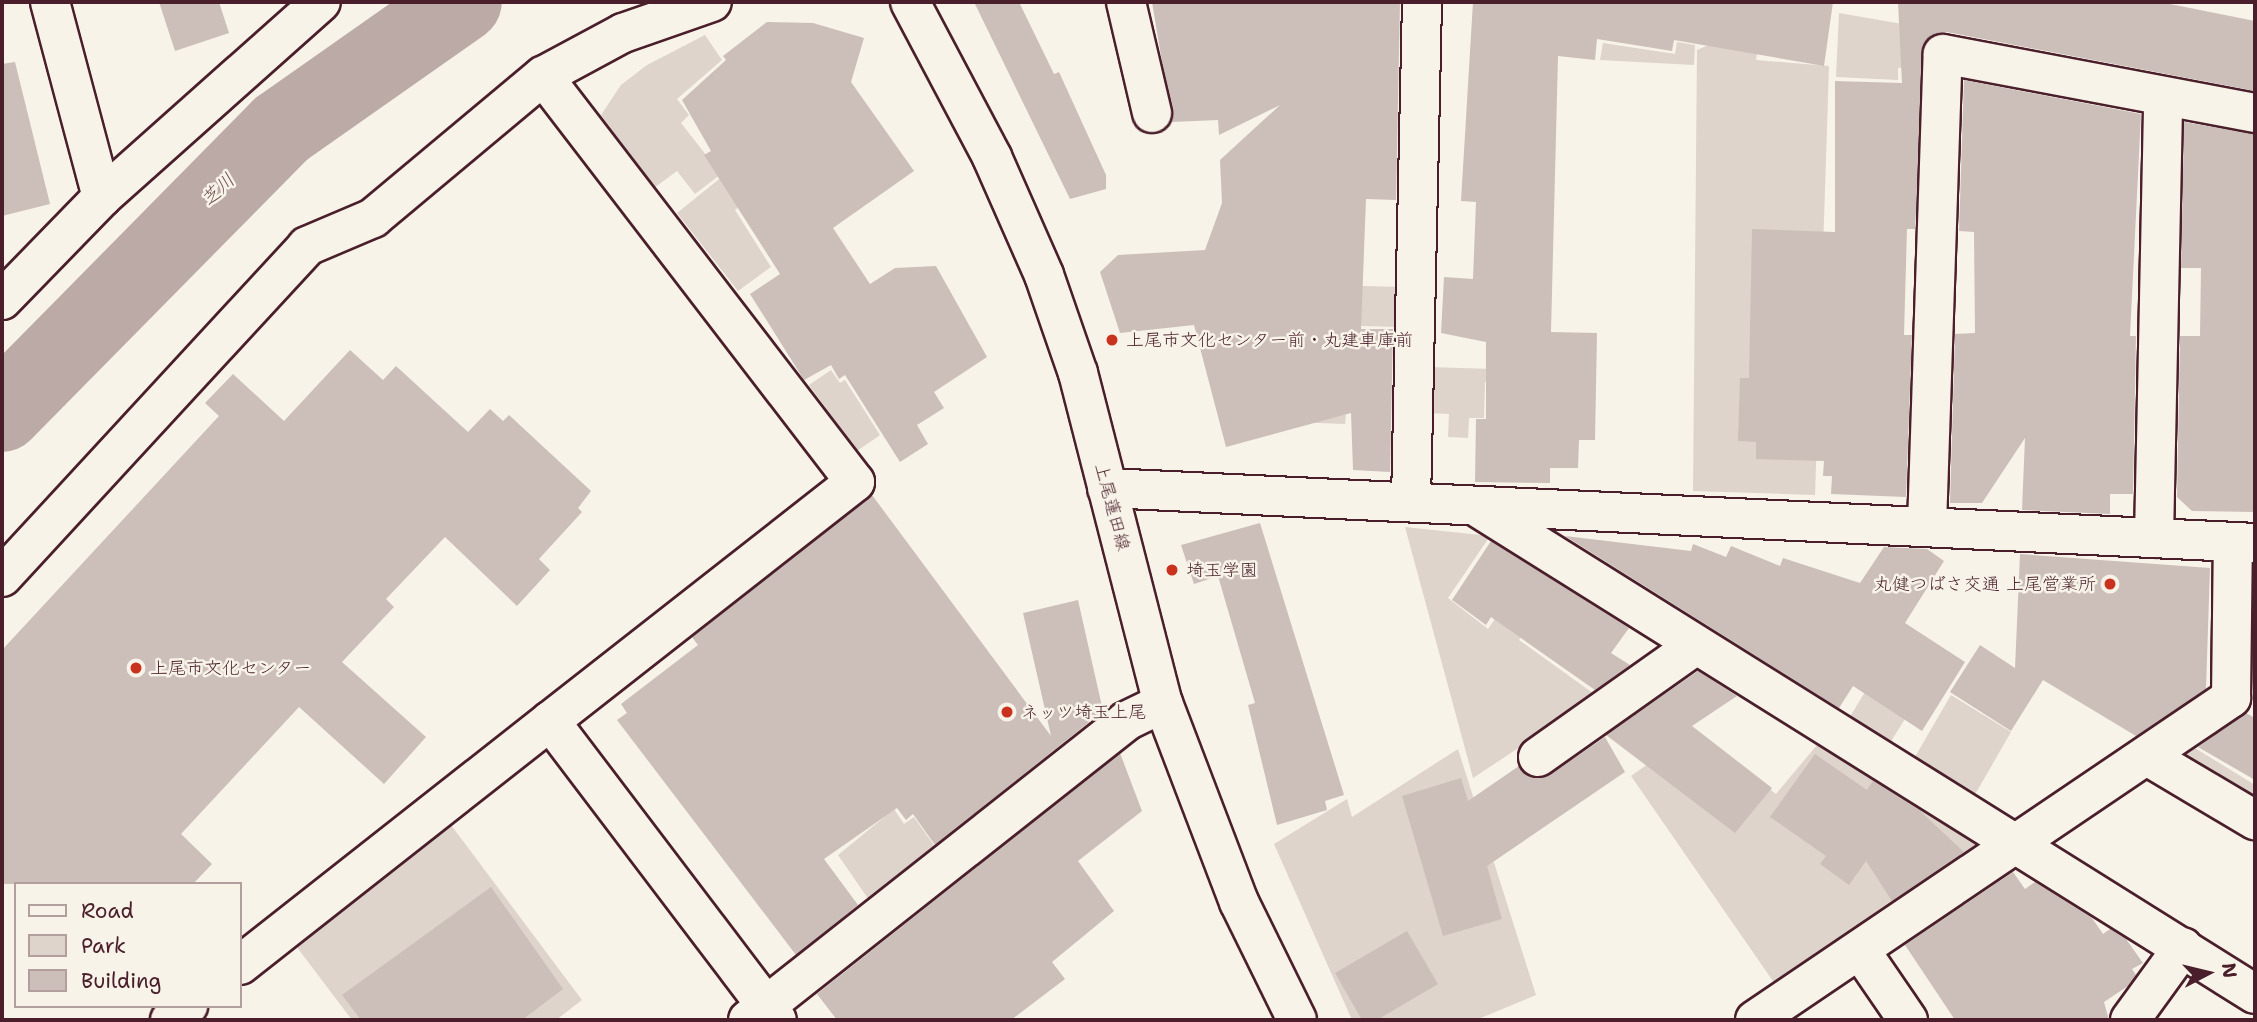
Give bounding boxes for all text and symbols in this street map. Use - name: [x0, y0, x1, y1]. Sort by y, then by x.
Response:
- water label: 芝川: [196, 169, 240, 211]
- place label: 上尾市文化センター前・丸建車庫前: [1126, 329, 1414, 351]
- marker: 上尾市文化センター前・丸建車庫前: [1104, 332, 1120, 348]
- street label: 上尾蓮田線: [1090, 461, 1134, 553]
- place label: 埼玉学園: [1186, 559, 1258, 581]
- marker: 埼玉学園: [1164, 562, 1180, 578]
- place label: 丸健つばさ交通 上尾営業所: [1874, 573, 2096, 595]
- marker: 丸健つばさ交通 上尾営業所: [2102, 576, 2118, 592]
- place label: 上尾市文化センター: [150, 657, 312, 679]
- marker: 上尾市文化センター: [128, 660, 144, 676]
- place label: ネッツ埼玉上尾: [1021, 701, 1147, 723]
- marker: ネッツ埼玉上尾: [999, 704, 1015, 720]
- legend: [14, 882, 242, 1008]
- text: Road: [81, 897, 134, 925]
- text: Park: [81, 932, 126, 960]
- north arrow: [2173, 938, 2243, 1008]
- text: N: [2216, 961, 2243, 979]
- text: Building: [81, 967, 161, 995]

